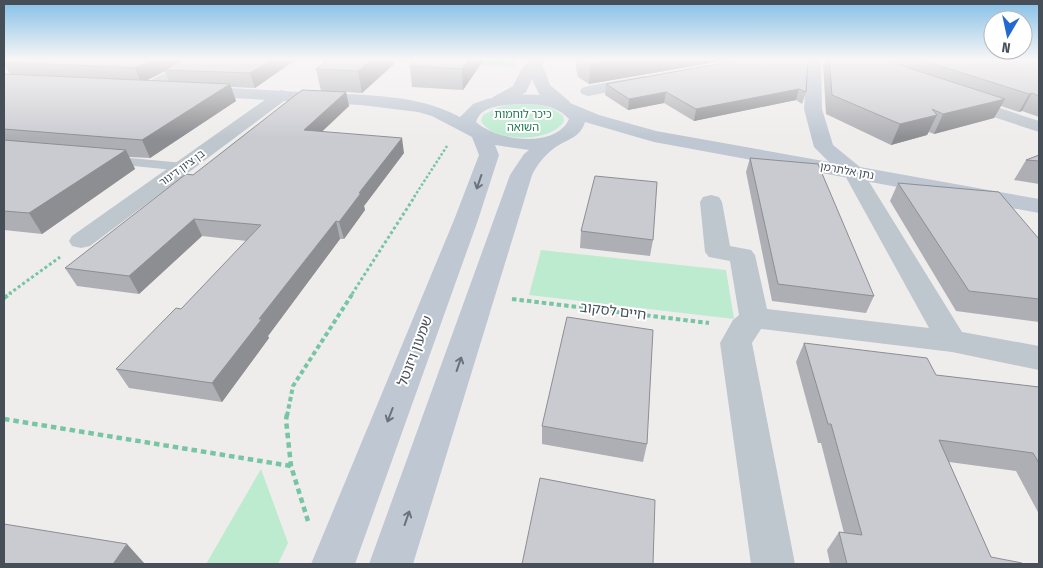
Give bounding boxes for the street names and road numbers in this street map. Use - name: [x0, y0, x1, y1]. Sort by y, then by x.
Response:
- street label: בן ציון דינור: [157, 147, 207, 189]
- street label: נתן אלתרמן: [819, 160, 875, 182]
- street label: חיים לסקוב: [579, 298, 647, 324]
- street label: שמעון ויזנטל: [394, 313, 436, 389]

